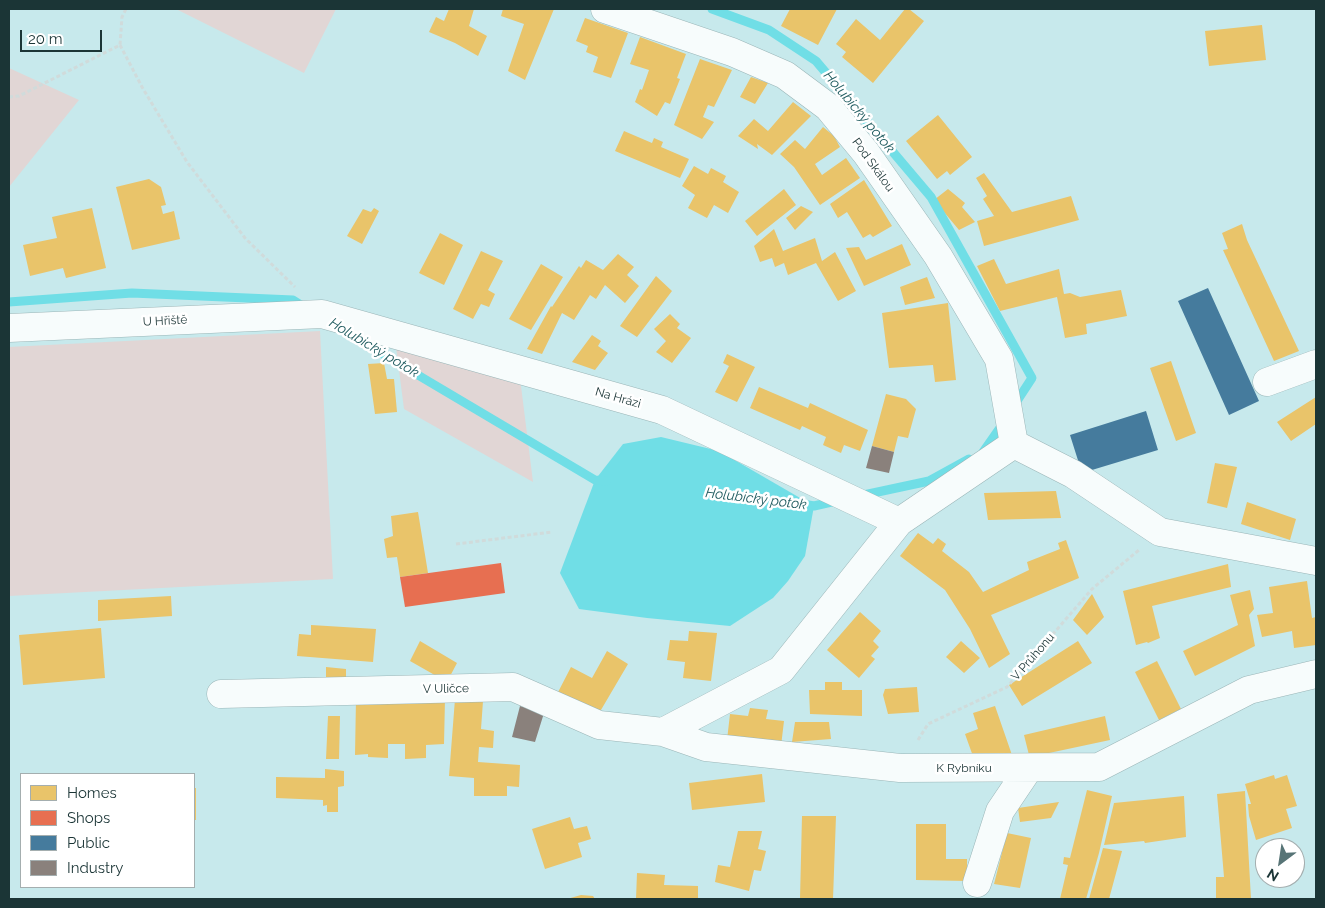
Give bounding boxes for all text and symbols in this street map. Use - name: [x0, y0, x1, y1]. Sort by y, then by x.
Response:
- scale bar: [22, 20, 105, 52]
- text: 20 m: [28, 30, 63, 48]
- water label: Holubický potok: [820, 68, 898, 156]
- street label: Pod Skálou: [849, 135, 897, 195]
- street label: U Hřiště: [142, 313, 188, 329]
- water label: Holubický potok: [326, 315, 422, 381]
- street label: Na Hrázi: [593, 385, 643, 411]
- water label: Holubický potok: [704, 484, 808, 514]
- street label: V Průhonu: [1008, 630, 1058, 684]
- street label: V Uličce: [423, 681, 469, 697]
- street label: K Rybníku: [936, 761, 992, 775]
- legend: [20, 773, 195, 888]
- text: Homes: [67, 784, 117, 802]
- text: Shops: [67, 809, 110, 827]
- text: Public: [67, 834, 110, 852]
- north arrow: [1255, 838, 1305, 888]
- text: Industry: [67, 859, 123, 877]
- text: N: [1264, 865, 1281, 885]

